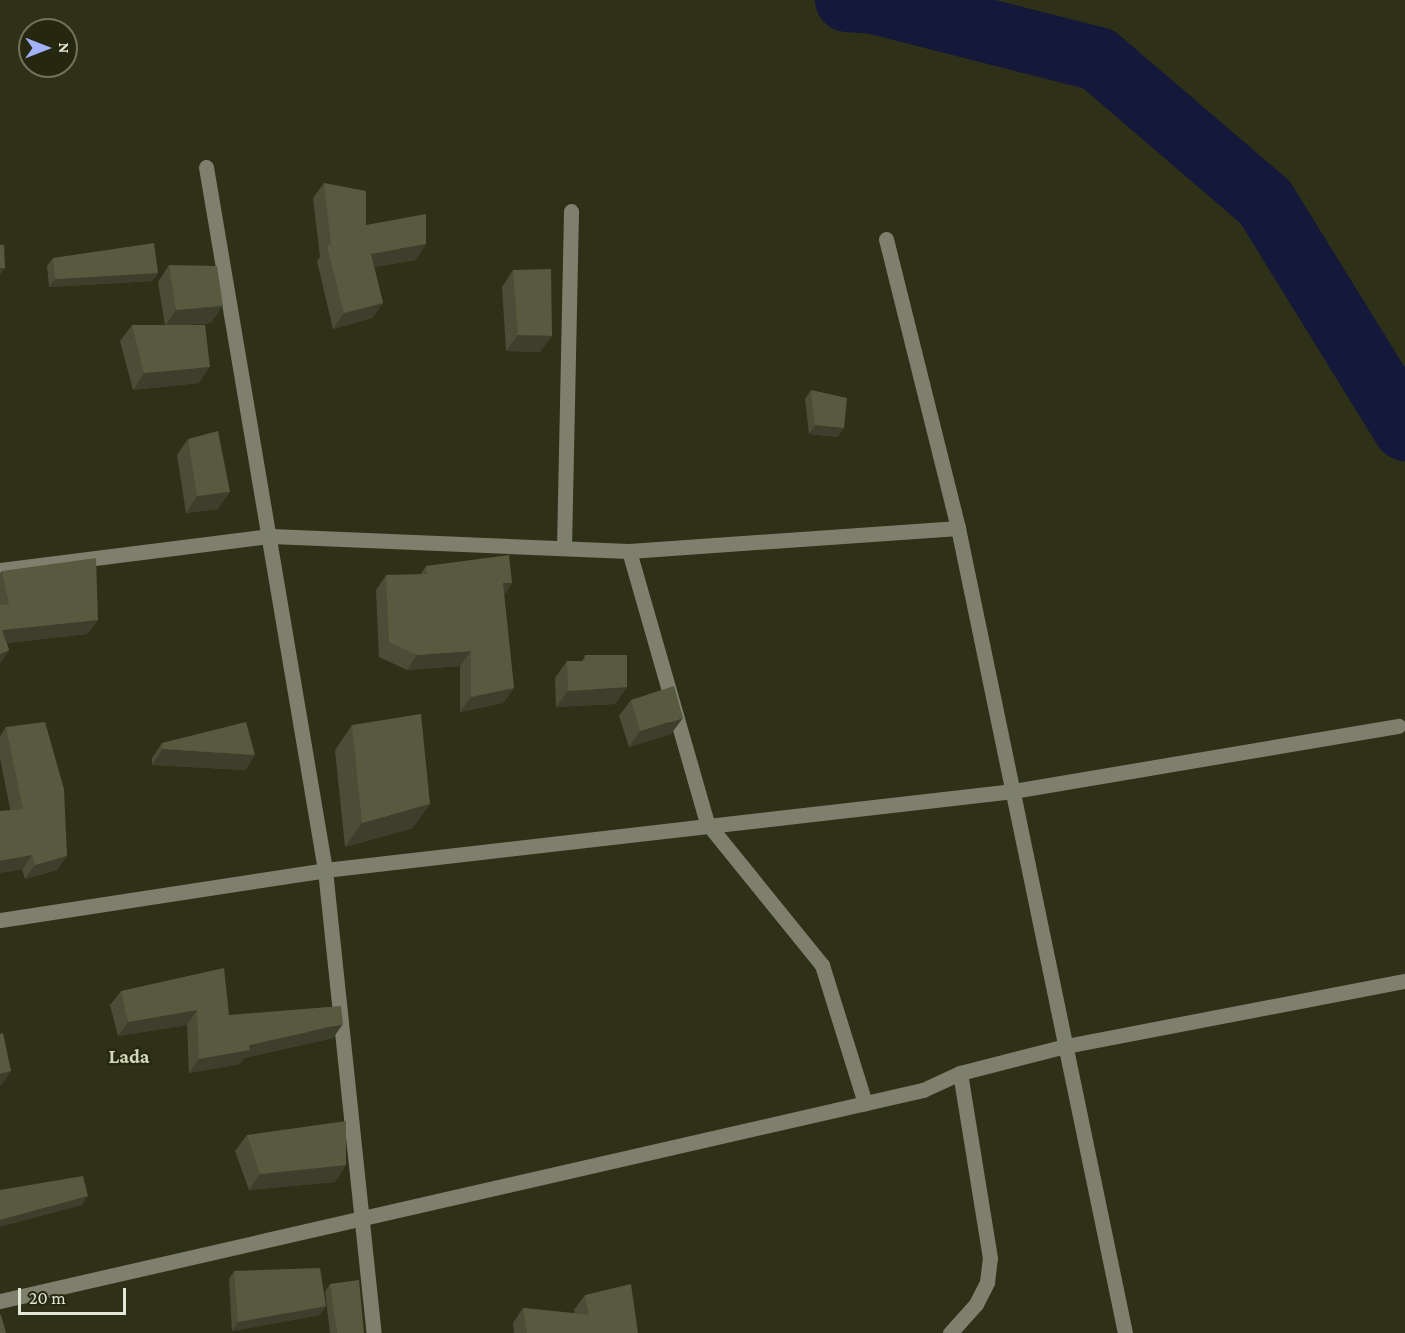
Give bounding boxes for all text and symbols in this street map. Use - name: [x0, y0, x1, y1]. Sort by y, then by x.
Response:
- north arrow: [18, 18, 78, 78]
- text: N: [56, 43, 73, 53]
- district label: Lada: [108, 1044, 150, 1068]
- scale bar: [21, 1276, 129, 1314]
- text: 20 m: [29, 1288, 66, 1308]

